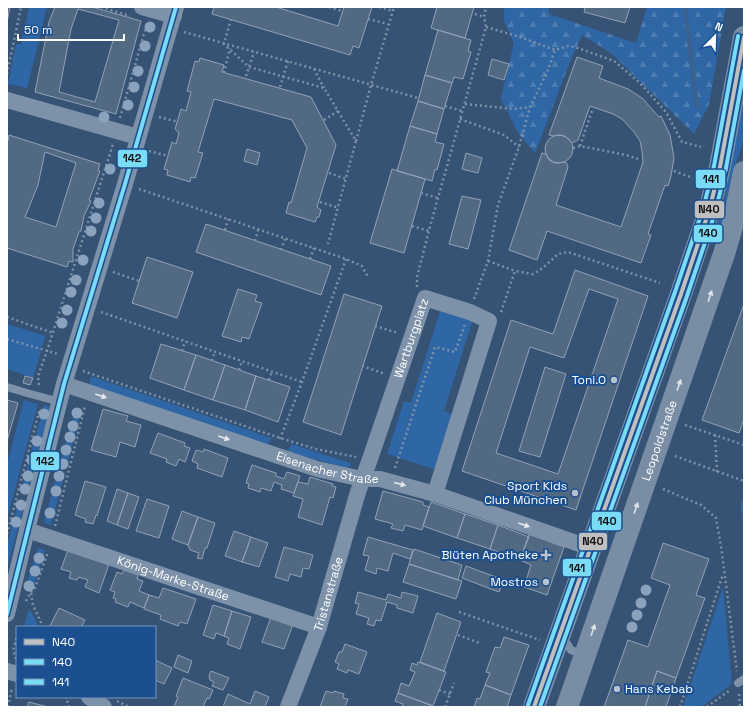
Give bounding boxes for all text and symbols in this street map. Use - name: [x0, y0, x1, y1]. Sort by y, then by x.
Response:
- scale bar: [18, 16, 124, 42]
- north arrow: [695, 16, 735, 56]
- text: N: [713, 19, 725, 35]
- text: 50 m: [24, 22, 52, 38]
- line badge: 142: [117, 149, 148, 168]
- text: 142: [123, 151, 142, 165]
- line badge: 141: [695, 169, 726, 189]
- text: 141: [703, 172, 719, 186]
- line badge: N40: [694, 200, 725, 219]
- text: N40: [698, 202, 720, 216]
- line badge: 140: [693, 224, 723, 243]
- text: 140: [698, 226, 718, 240]
- one-way arrow: [707, 289, 713, 301]
- street label: Wartburgplatz: [390, 296, 432, 380]
- place label: Toni.O: [572, 372, 606, 388]
- marker: Toni.O: [609, 375, 619, 385]
- one-way arrow: [676, 379, 682, 391]
- one-way arrow: [96, 393, 108, 399]
- street label: Leopoldstraße: [638, 398, 681, 483]
- one-way arrow: [219, 435, 231, 441]
- street label: Eisenacher Straße: [274, 448, 379, 487]
- line badge: 142: [30, 451, 60, 471]
- text: 142: [36, 454, 55, 468]
- place label: Sport Kids Club München: [484, 478, 567, 508]
- one-way arrow: [394, 481, 406, 487]
- marker: Sport Kids Club München: [570, 488, 580, 498]
- one-way arrow: [633, 501, 639, 513]
- line badge: 140: [591, 511, 622, 531]
- text: 140: [597, 514, 617, 528]
- one-way arrow: [518, 522, 530, 528]
- line badge: N40: [578, 532, 608, 551]
- text: N40: [582, 534, 604, 548]
- place label: Blüten Apotheke: [441, 547, 538, 563]
- marker: Blüten Apotheke: [541, 550, 551, 560]
- street label: König-Marke-Straße: [115, 552, 231, 605]
- street label: Tristanstraße: [310, 555, 347, 634]
- line badge: 141: [562, 558, 592, 577]
- text: 141: [569, 561, 585, 575]
- place label: Mostros: [490, 574, 538, 590]
- marker: Mostros: [541, 577, 551, 587]
- one-way arrow: [591, 624, 597, 636]
- legend: [16, 626, 156, 698]
- text: N40: [52, 634, 75, 650]
- text: 140: [52, 654, 72, 670]
- text: 141: [52, 674, 69, 690]
- place label: Hans Kebab: [625, 681, 693, 697]
- marker: Hans Kebab: [612, 684, 622, 694]

